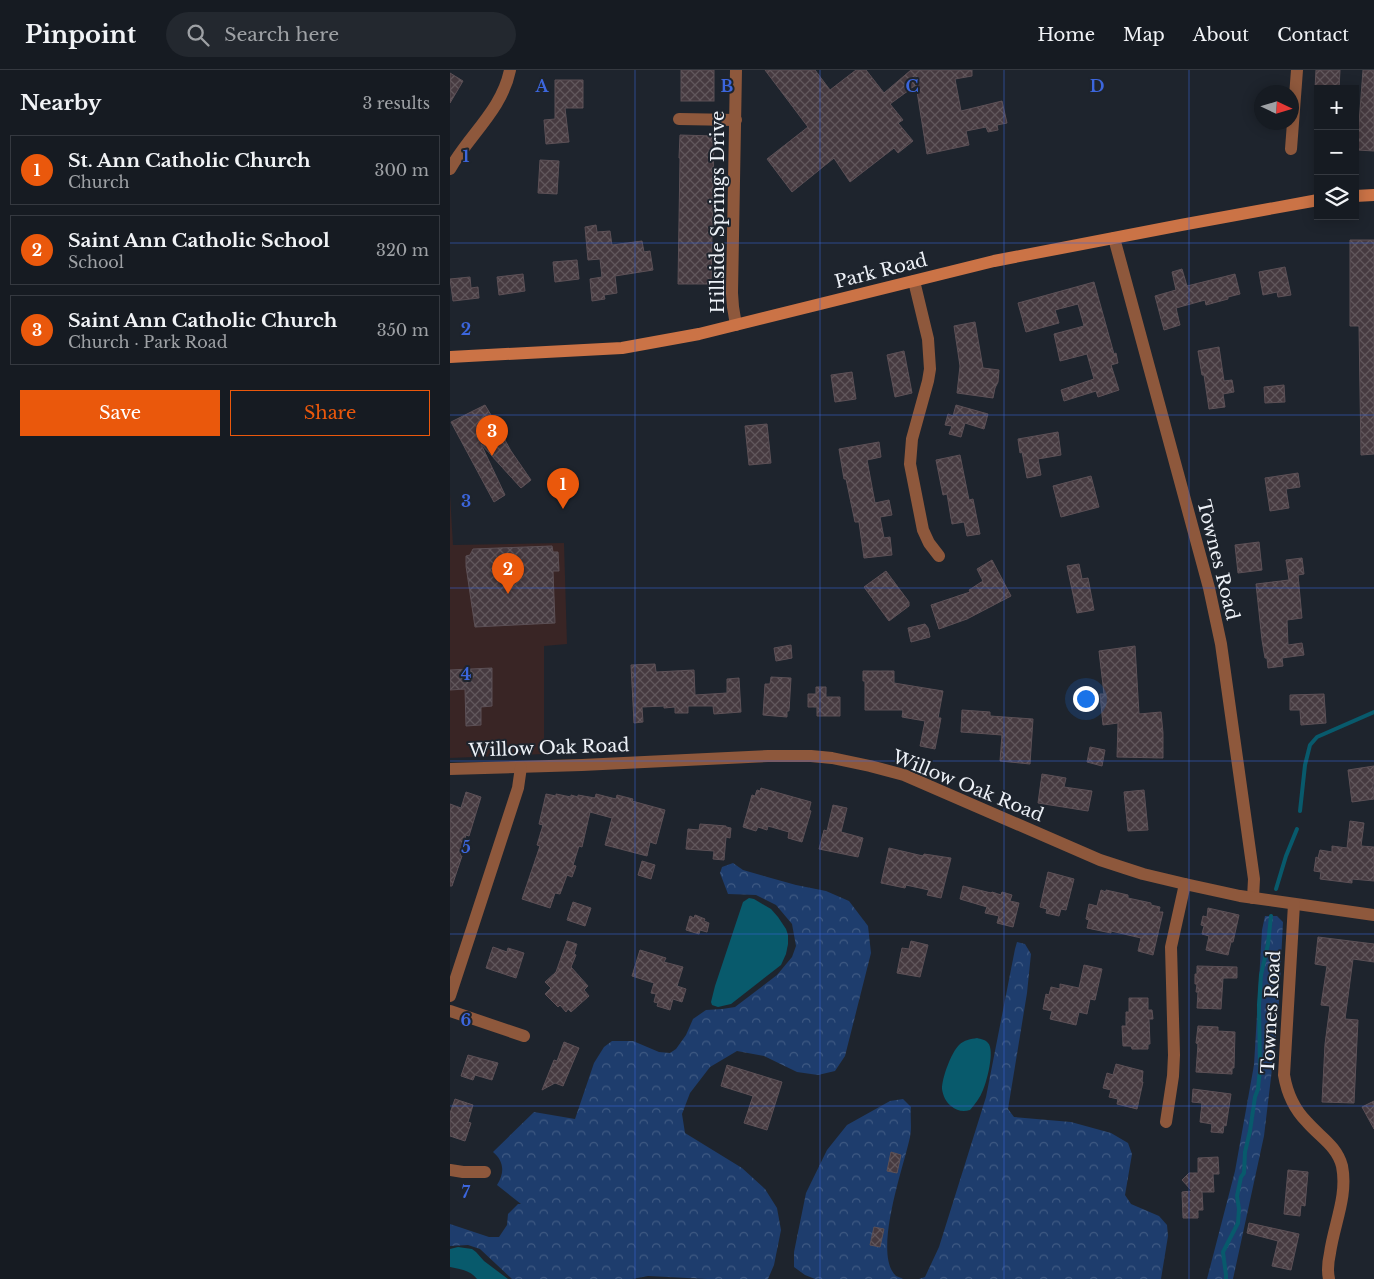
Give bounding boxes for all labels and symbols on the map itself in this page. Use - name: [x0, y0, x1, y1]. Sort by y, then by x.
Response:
- text: A: [535, 76, 550, 96]
- text: B: [721, 76, 734, 96]
- text: C: [905, 76, 919, 96]
- text: D: [1090, 76, 1104, 96]
- north arrow: [1254, 85, 1299, 130]
- street label: Hillside Springs Drive: [707, 111, 729, 313]
- text: 1: [463, 146, 470, 166]
- street label: Park Road: [832, 249, 930, 293]
- text: 2: [461, 319, 471, 339]
- pin: 3: [476, 415, 508, 456]
- pin: 1: [547, 468, 579, 509]
- text: 3: [461, 491, 471, 511]
- street label: Townes Road: [1192, 498, 1244, 622]
- pin: 2: [492, 553, 524, 594]
- text: 4: [461, 664, 471, 684]
- your location: [1073, 686, 1099, 712]
- street label: Willow Oak Road: [467, 734, 630, 762]
- street label: Willow Oak Road: [888, 745, 1047, 826]
- text: 5: [461, 837, 471, 857]
- street label: Townes Road: [1257, 950, 1285, 1074]
- text: 6: [461, 1010, 472, 1030]
- text: 7: [462, 1182, 471, 1202]

